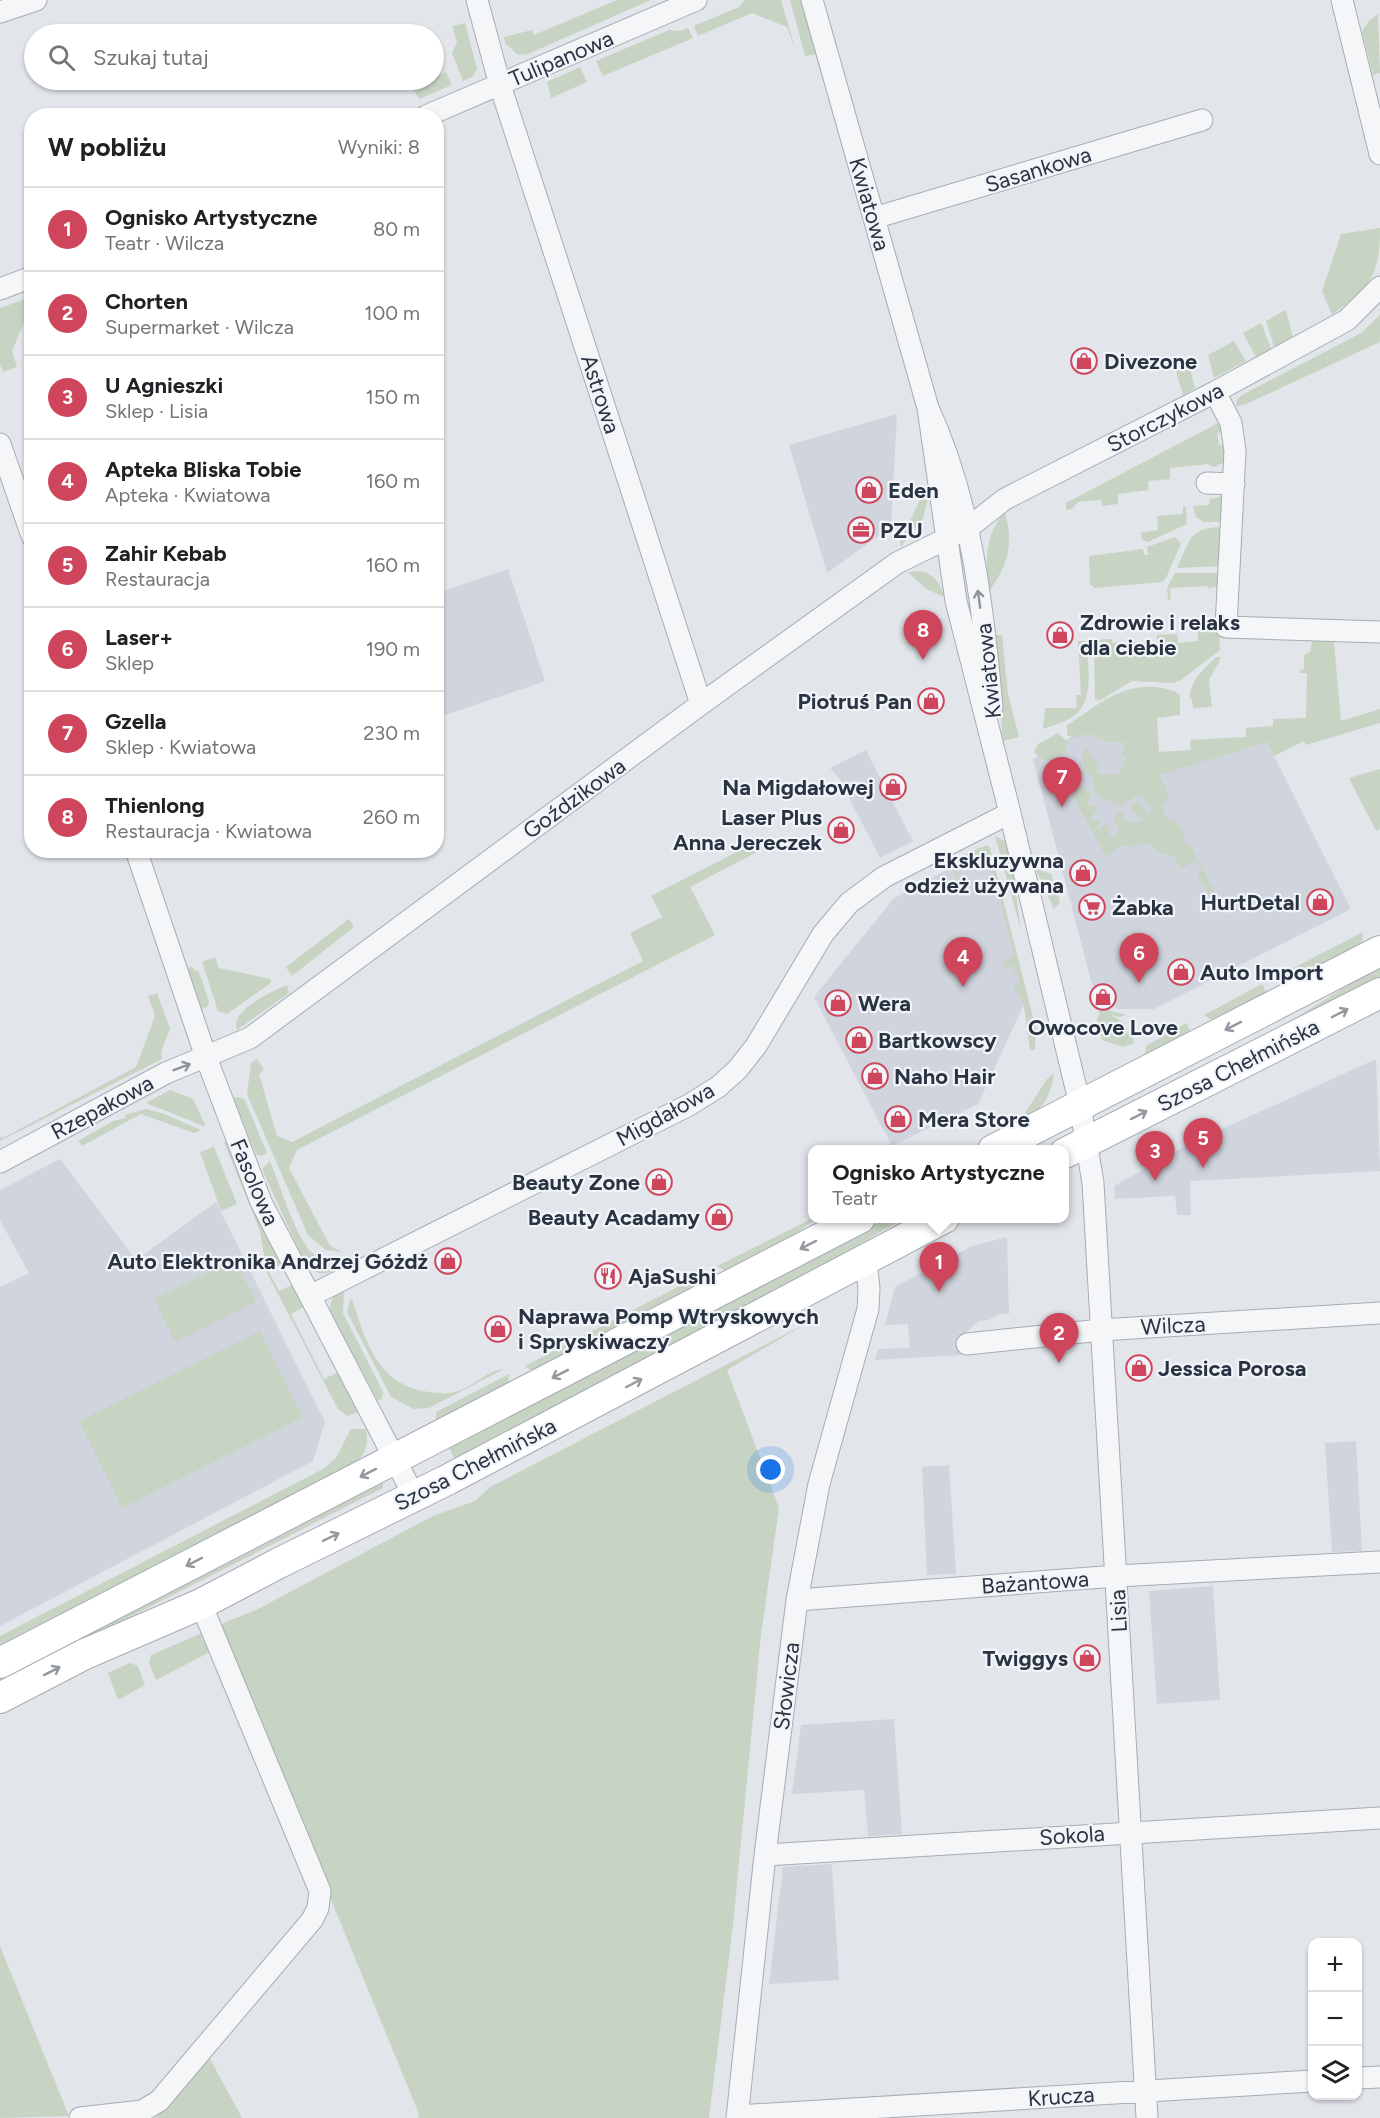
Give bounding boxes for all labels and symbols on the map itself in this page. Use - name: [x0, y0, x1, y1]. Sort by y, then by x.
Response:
- street label: Tulipanowa: [505, 24, 617, 92]
- street label: Sasankowa: [982, 141, 1094, 198]
- street label: Kwiatowa: [843, 154, 896, 254]
- shop icon: Divezone: [1069, 346, 1099, 376]
- place label: Divezone: [1104, 348, 1197, 375]
- street label: Astrowa: [575, 351, 626, 437]
- street label: Storczykowa: [1102, 377, 1228, 458]
- shop icon: Eden: [854, 475, 884, 505]
- place label: Eden: [888, 477, 939, 504]
- office icon: PZU: [846, 515, 876, 545]
- place label: PZU: [880, 517, 923, 544]
- one-way arrow: [974, 590, 985, 610]
- place label: Zdrowie i relaks dla ciebie: [1080, 609, 1240, 661]
- pin: 8: [904, 610, 942, 660]
- shop icon: Zdrowie i relaks dla ciebie: [1045, 620, 1075, 650]
- street label: Kwiatowa: [970, 622, 1007, 720]
- shop icon: Piotruś Pan: [916, 686, 946, 716]
- place label: Piotruś Pan: [797, 688, 912, 715]
- street label: Goździkowa: [518, 752, 631, 845]
- pin: 7: [1042, 758, 1082, 807]
- shop icon: Na Migdałowej: [878, 772, 908, 802]
- place label: Na Migdałowej: [722, 774, 874, 801]
- place label: Laser Plus Anna Jereczek: [673, 804, 822, 856]
- shop icon: Laser Plus Anna Jereczek: [826, 815, 856, 845]
- place label: Ekskluzywna odzież używana: [904, 847, 1064, 899]
- shop icon: Ekskluzywna odzież używana: [1068, 858, 1098, 888]
- shop icon: HurtDetal: [1305, 887, 1335, 917]
- place label: HurtDetal: [1200, 889, 1300, 916]
- supermarket icon: Żabka: [1077, 892, 1107, 922]
- place label: Żabka: [1112, 894, 1174, 921]
- pin: 6: [1120, 934, 1158, 983]
- pin: 4: [944, 938, 982, 987]
- shop icon: Auto Import: [1166, 957, 1196, 987]
- place label: Auto Import: [1200, 959, 1324, 986]
- shop icon: Owocove Love: [1088, 982, 1118, 1012]
- shop icon: Wera: [823, 988, 853, 1018]
- place label: Wera: [858, 990, 911, 1017]
- one-way arrow: [1331, 1007, 1349, 1019]
- street label: Szosa Chełmińska: [1153, 1013, 1324, 1118]
- place label: Owocove Love: [1028, 1014, 1178, 1041]
- one-way arrow: [1225, 1021, 1243, 1032]
- shop icon: Bartkowscy: [844, 1025, 874, 1055]
- place label: Bartkowscy: [878, 1027, 997, 1054]
- one-way arrow: [172, 1060, 191, 1071]
- shop icon: Naho Hair: [860, 1061, 890, 1091]
- place label: Naho Hair: [894, 1063, 996, 1090]
- street label: Rzepakowa: [46, 1069, 158, 1146]
- street label: Migdałowa: [612, 1077, 719, 1152]
- shop icon: Mera Store: [883, 1104, 913, 1134]
- place label: Mera Store: [918, 1106, 1030, 1133]
- one-way arrow: [1130, 1109, 1148, 1120]
- pin: 5: [1184, 1118, 1222, 1168]
- pin: 3: [1136, 1132, 1174, 1181]
- street label: Fasolowa: [224, 1135, 285, 1230]
- shop icon: Beauty Zone: [644, 1167, 674, 1197]
- place label: Beauty Zone: [512, 1169, 640, 1196]
- shop icon: Beauty Acadamy: [704, 1202, 734, 1232]
- place label: Beauty Acadamy: [528, 1204, 700, 1231]
- one-way arrow: [799, 1240, 817, 1252]
- pin: 1: [920, 1242, 958, 1292]
- shop icon: Auto Elektronika Andrzej Góżdż: [433, 1246, 463, 1276]
- place label: Auto Elektronika Andrzej Góżdż: [107, 1248, 428, 1275]
- restaurant icon: AjaSushi: [593, 1261, 623, 1291]
- place label: AjaSushi: [628, 1263, 716, 1290]
- place label: Naprawa Pomp Wtryskowych i Spryskiwaczy: [518, 1303, 819, 1355]
- street label: Wilcza: [1140, 1310, 1206, 1341]
- shop icon: Naprawa Pomp Wtryskowych i Spryskiwaczy: [483, 1314, 513, 1344]
- pin: 2: [1040, 1314, 1078, 1363]
- shop icon: Jessica Porosa: [1124, 1353, 1154, 1383]
- place label: Jessica Porosa: [1158, 1355, 1306, 1382]
- one-way arrow: [552, 1368, 569, 1380]
- one-way arrow: [624, 1377, 642, 1388]
- street label: Szosa Chełmińska: [390, 1412, 561, 1517]
- your location: [756, 1455, 785, 1484]
- one-way arrow: [360, 1467, 377, 1479]
- one-way arrow: [322, 1530, 340, 1542]
- one-way arrow: [186, 1556, 204, 1568]
- street label: Bażantowa: [980, 1565, 1090, 1600]
- street label: Lisia: [1104, 1589, 1133, 1633]
- street label: Słowicza: [768, 1641, 805, 1732]
- shop icon: Twiggys: [1072, 1643, 1102, 1673]
- place label: Twiggys: [983, 1645, 1068, 1672]
- one-way arrow: [43, 1665, 60, 1677]
- street label: Sokola: [1038, 1820, 1106, 1851]
- street label: Krucza: [1027, 2081, 1095, 2112]

